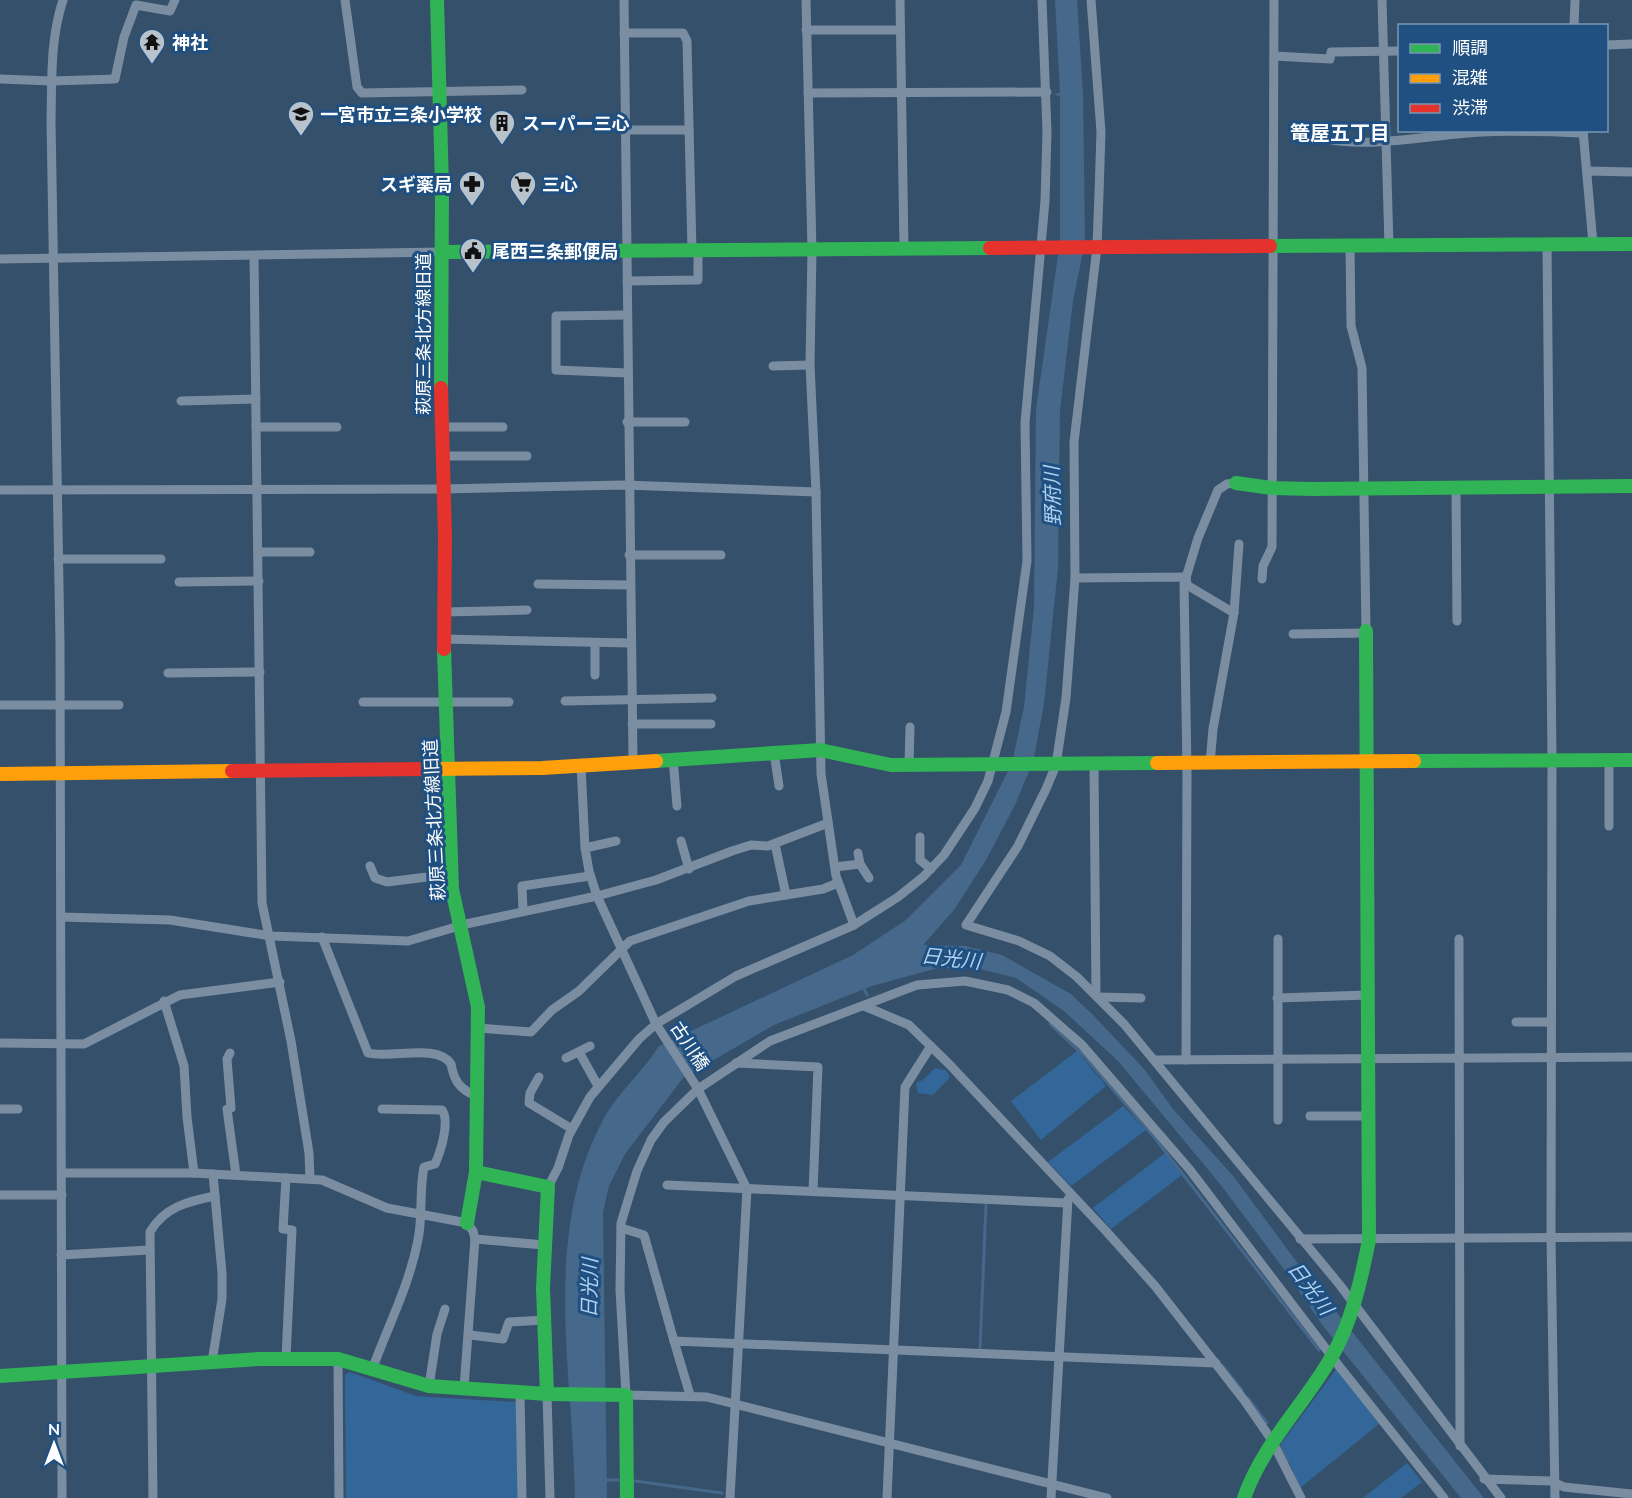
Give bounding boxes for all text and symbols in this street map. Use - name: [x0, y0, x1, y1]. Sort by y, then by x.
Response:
- legend: [1398, 24, 1608, 132]
- temple icon: 神社: [137, 27, 167, 65]
- place label: 神社: [172, 31, 208, 54]
- text: 順調: [1452, 36, 1488, 59]
- text: 混雑: [1452, 66, 1488, 89]
- text: 渋滞: [1452, 96, 1488, 119]
- school or university icon: 一宮市立三条小学校: [286, 99, 316, 137]
- place label: 一宮市立三条小学校: [320, 103, 482, 126]
- building icon: スーパー三心: [487, 108, 517, 146]
- place label: スーパー三心: [522, 112, 630, 135]
- district label: 篭屋五丁目: [1290, 120, 1390, 145]
- pharmacy icon: スギ薬局: [457, 169, 487, 207]
- supermarket icon: 三心: [508, 169, 538, 207]
- place label: スギ薬局: [380, 173, 452, 196]
- place label: 三心: [542, 173, 578, 196]
- public building icon: 尾西三条郵便局: [458, 236, 488, 274]
- place label: 尾西三条郵便局: [492, 240, 618, 263]
- street label: 萩原三条北方線旧道: [412, 253, 435, 415]
- water label: 野府川: [1038, 464, 1066, 526]
- street label: 萩原三条北方線旧道: [418, 739, 450, 901]
- water label: 日光川: [920, 942, 984, 974]
- street label: 古川橋: [666, 1017, 714, 1075]
- water label: 日光川: [576, 1256, 602, 1318]
- water label: 日光川: [1283, 1257, 1340, 1321]
- north arrow: [24, 1414, 84, 1474]
- text: N: [48, 1419, 60, 1439]

